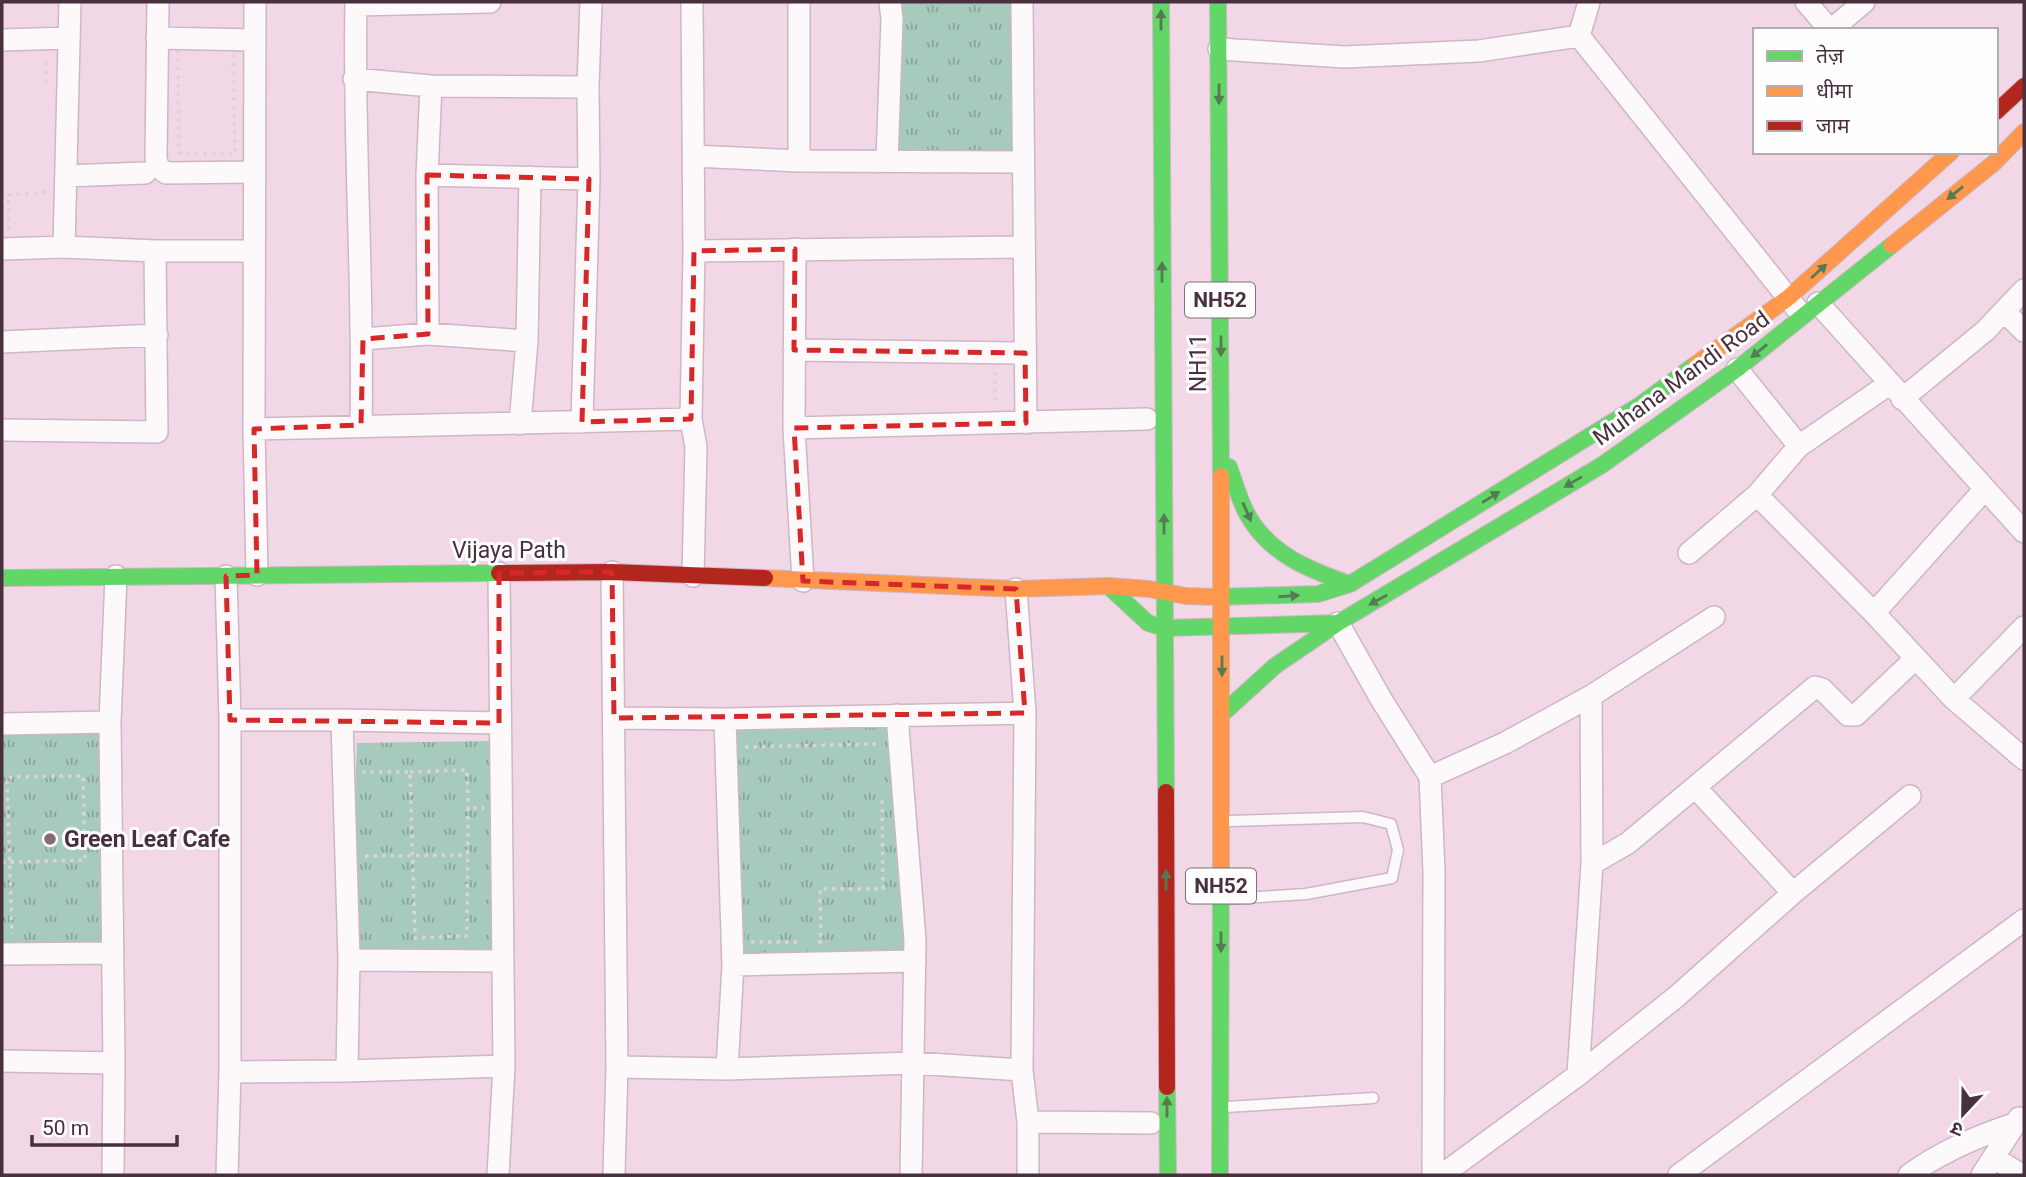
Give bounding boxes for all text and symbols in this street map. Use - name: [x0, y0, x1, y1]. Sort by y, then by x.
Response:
- one-way arrow: [1155, 9, 1167, 31]
- legend: [1753, 28, 1998, 154]
- text: तेज़: [1816, 44, 1844, 68]
- text: धीमा: [1816, 79, 1853, 103]
- one-way arrow: [1213, 84, 1225, 106]
- text: जाम: [1816, 114, 1850, 138]
- one-way arrow: [1947, 186, 1965, 201]
- one-way arrow: [1156, 261, 1168, 283]
- one-way arrow: [1810, 264, 1827, 279]
- road number: NH52: [1185, 282, 1255, 318]
- street label: Muhana Mandi Road: [1588, 305, 1775, 451]
- street label: NH11: [1185, 334, 1212, 392]
- one-way arrow: [1215, 336, 1227, 358]
- one-way arrow: [1750, 343, 1767, 358]
- one-way arrow: [1564, 476, 1583, 489]
- one-way arrow: [1481, 491, 1500, 504]
- one-way arrow: [1241, 502, 1253, 522]
- one-way arrow: [1158, 513, 1169, 535]
- street label: Vijaya Path: [452, 537, 566, 564]
- one-way arrow: [1279, 590, 1301, 601]
- one-way arrow: [1369, 594, 1388, 606]
- one-way arrow: [1216, 655, 1228, 677]
- place label: Green Leaf Cafe: [64, 826, 230, 853]
- marker: Green Leaf Cafe: [42, 831, 58, 847]
- one-way arrow: [1160, 868, 1172, 890]
- road number: NH52: [1186, 868, 1256, 903]
- one-way arrow: [1215, 931, 1227, 953]
- north arrow: [1928, 1079, 1998, 1149]
- one-way arrow: [1161, 1096, 1173, 1118]
- scale bar: [32, 1104, 177, 1148]
- text: 50 m: [42, 1116, 89, 1140]
- text: उ: [1947, 1116, 1966, 1142]

